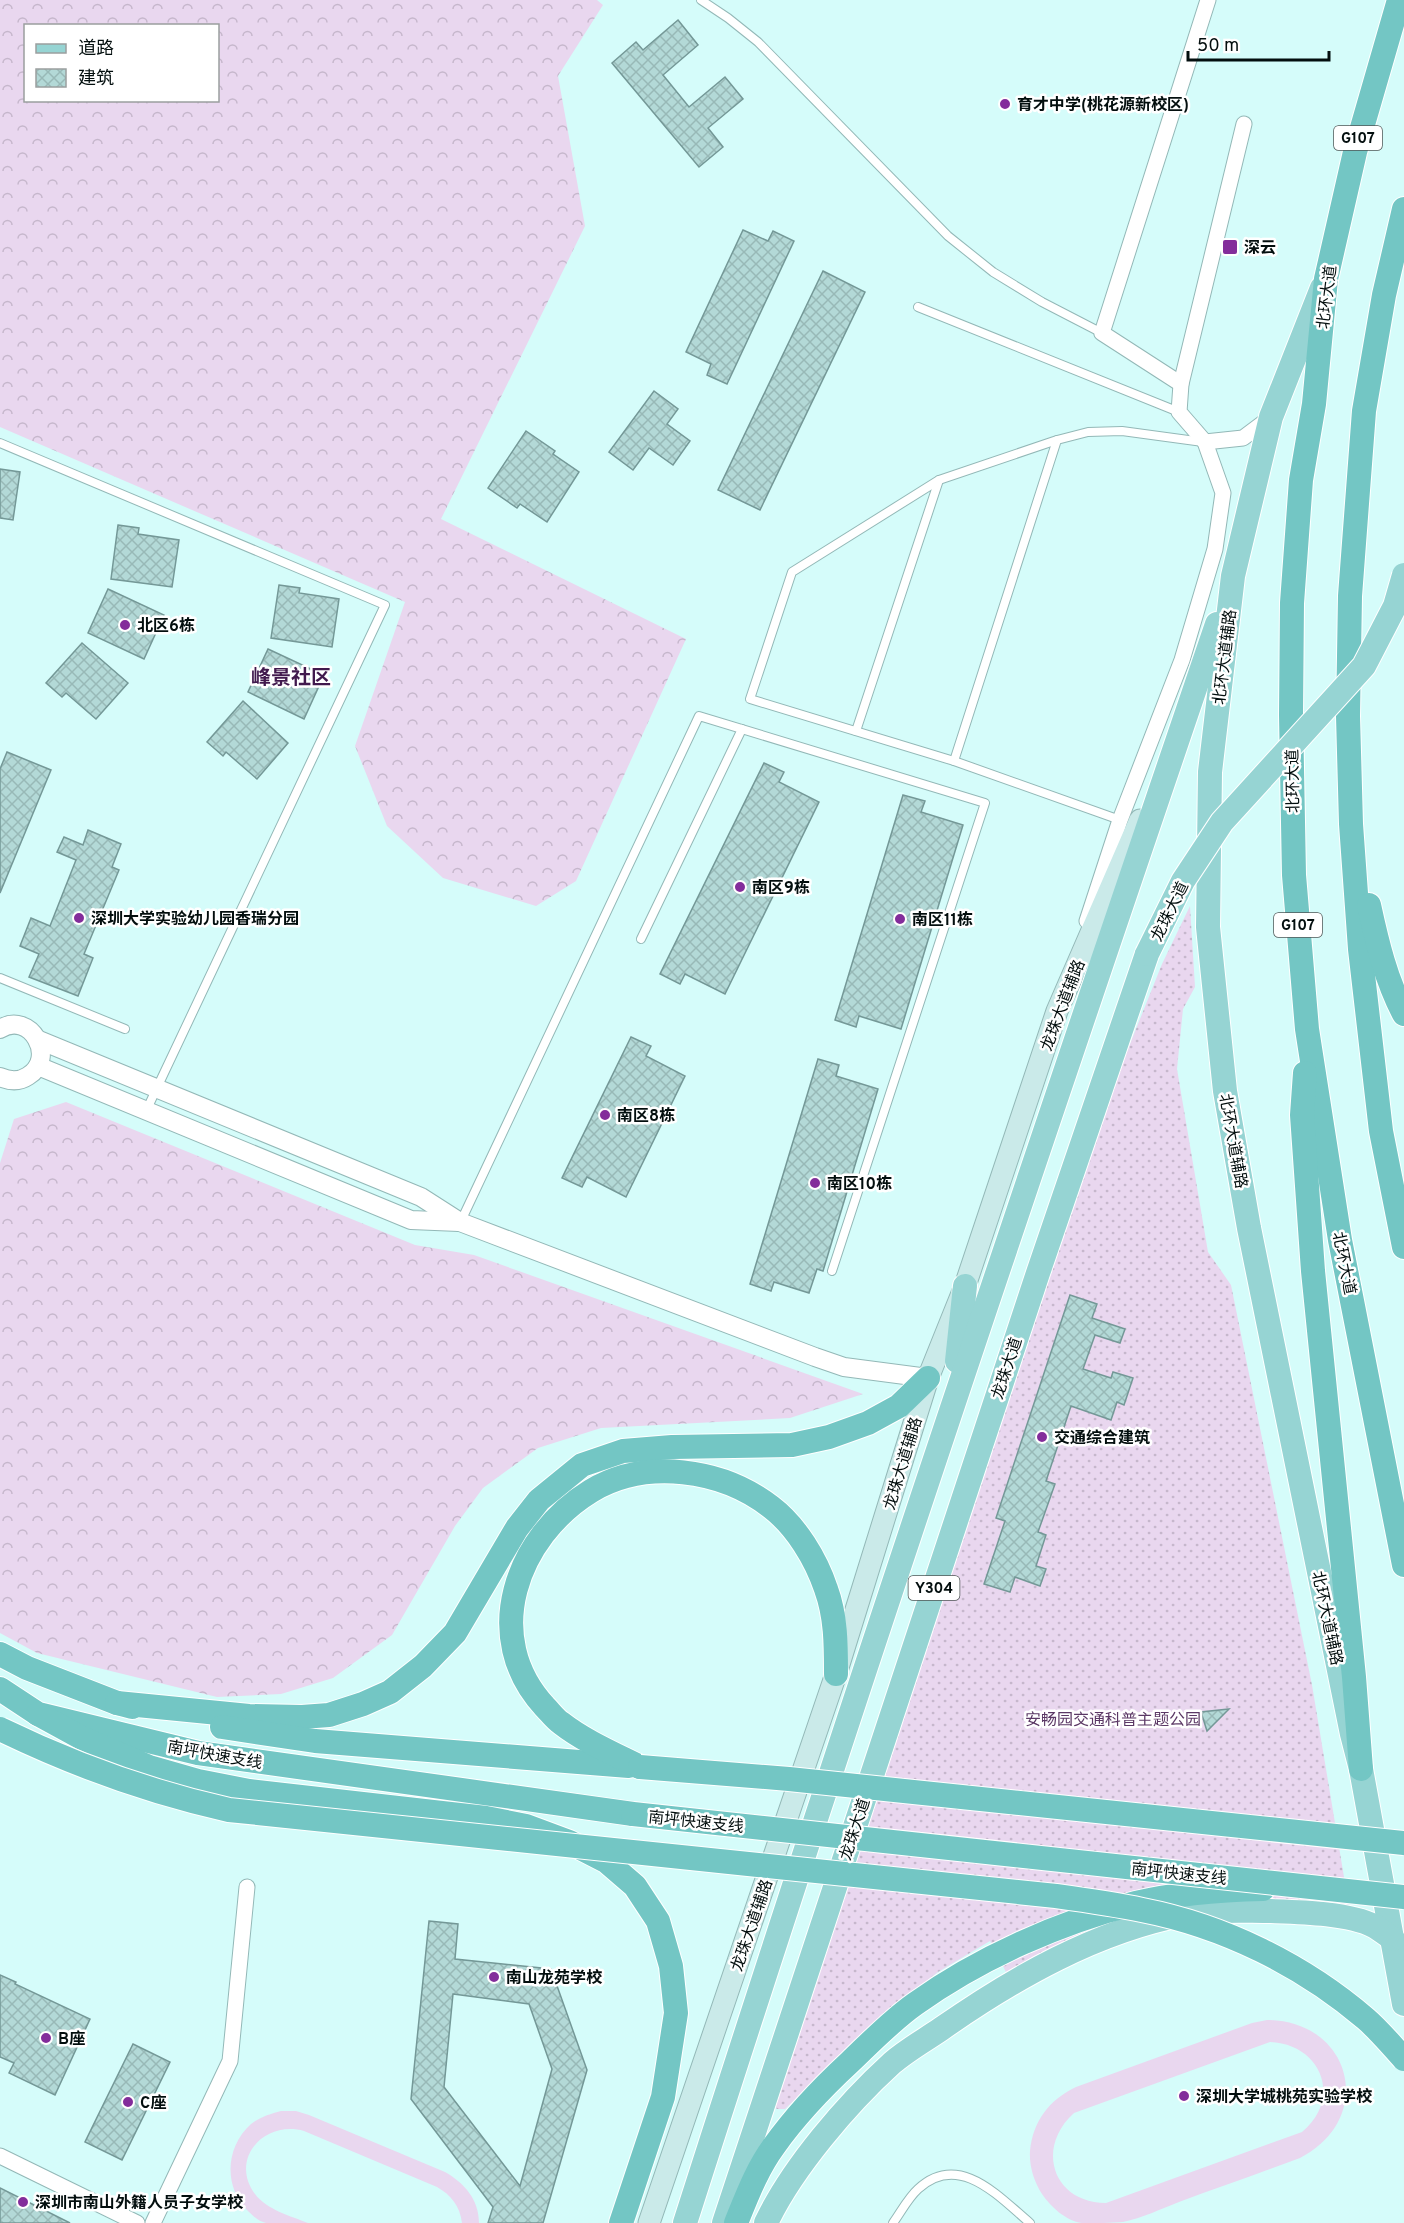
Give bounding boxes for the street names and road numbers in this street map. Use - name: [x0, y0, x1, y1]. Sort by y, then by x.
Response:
- road number: G107: [1334, 126, 1382, 150]
- street label: 北环大道: [1314, 264, 1342, 330]
- street label: 北环大道辅路: [1210, 608, 1242, 706]
- street label: 北环大道: [1283, 749, 1305, 813]
- street label: 龙珠大道: [1148, 879, 1194, 945]
- road number: G107: [1274, 913, 1322, 937]
- street label: 龙珠大道辅路: [1037, 957, 1090, 1054]
- street label: 北环大道辅路: [1214, 1092, 1250, 1190]
- street label: 北环大道: [1327, 1230, 1359, 1297]
- street label: 龙珠大道: [989, 1335, 1027, 1402]
- street label: 龙珠大道辅路: [880, 1415, 928, 1512]
- street label: 北环大道辅路: [1306, 1569, 1346, 1667]
- road number: Y304: [908, 1576, 960, 1600]
- street label: 南坪快速支线: [166, 1738, 264, 1774]
- street label: 龙珠大道: [837, 1796, 875, 1863]
- street label: 南坪快速支线: [647, 1808, 745, 1838]
- street label: 南坪快速支线: [1130, 1860, 1228, 1890]
- street label: 龙珠大道辅路: [728, 1877, 778, 1974]

